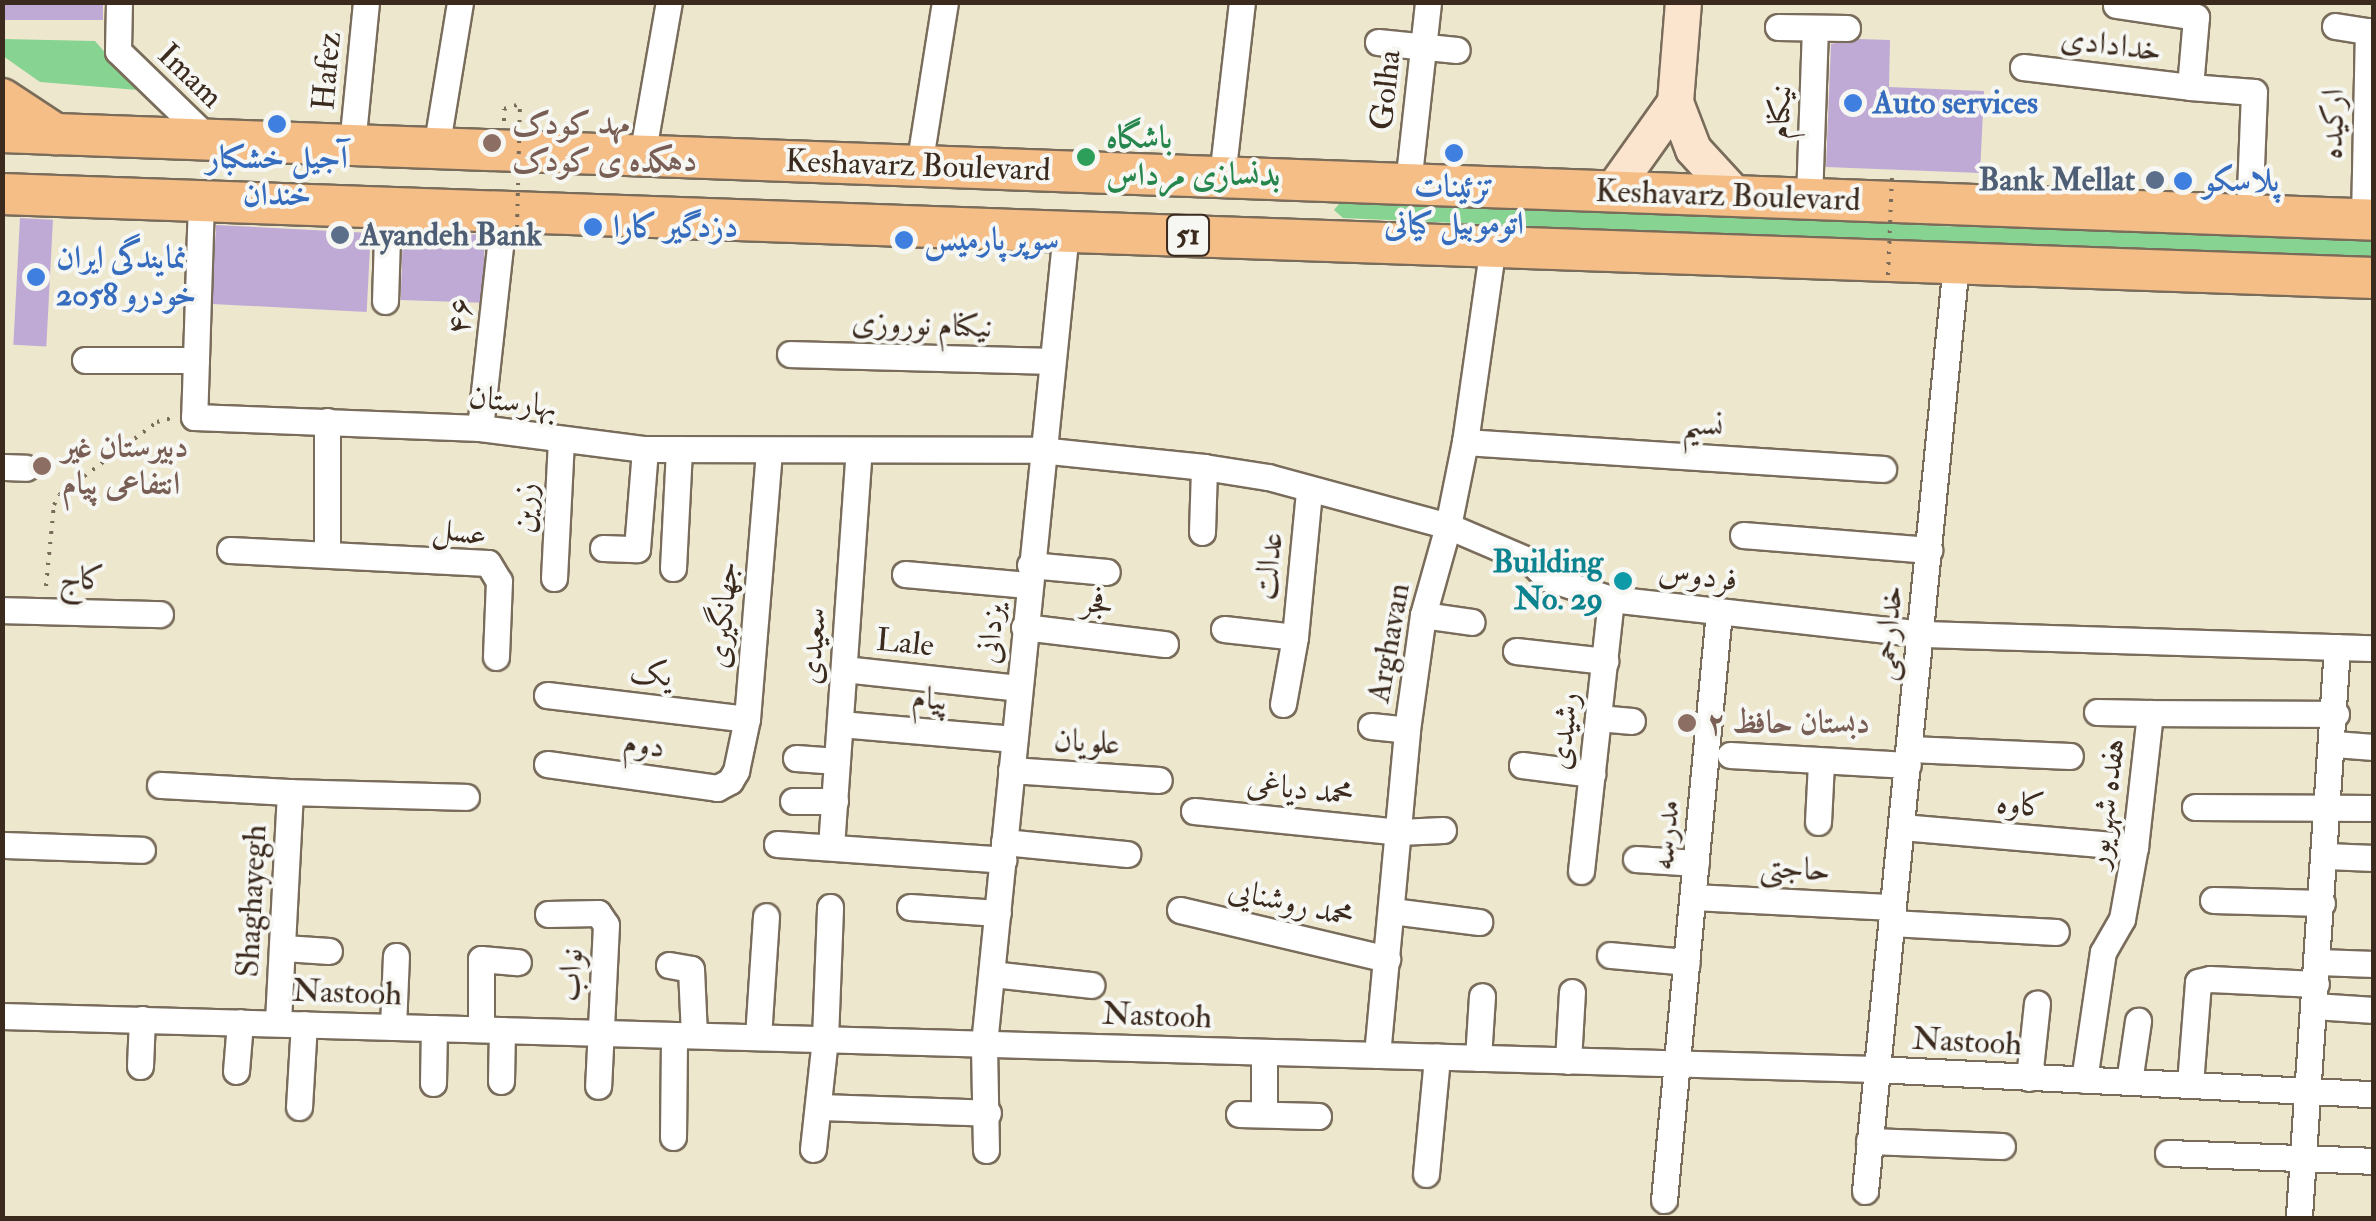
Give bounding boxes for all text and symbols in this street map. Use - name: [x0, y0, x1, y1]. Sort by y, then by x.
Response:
- street label: خدادادی: [2058, 20, 2164, 70]
- street label: Hafez: [304, 30, 350, 112]
- street label: Imam: [149, 36, 231, 116]
- street label: Golha: [1363, 48, 1409, 132]
- street label: نیکنام: [1760, 84, 1800, 140]
- place label: Auto services: [1873, 84, 2038, 122]
- street label: ارکیده: [2313, 88, 2353, 160]
- marker: Auto services: [1842, 92, 1864, 114]
- place label: مهد کودک دهکده ی کودک: [512, 106, 697, 181]
- marker: آجیل خشکبار خندان: [266, 113, 288, 135]
- place label: باشگاه بدنسازی مرداس: [1106, 120, 1280, 195]
- marker: مهد کودک دهکده ی کودک: [481, 132, 503, 154]
- place label: آجیل خشکبار خندان: [206, 140, 348, 215]
- street label: Keshavarz Boulevard: [785, 142, 1051, 190]
- marker: تزئینات اتوموبیل کیانی: [1443, 142, 1465, 164]
- marker: باشگاه بدنسازی مرداس: [1075, 146, 1097, 168]
- place label: Bank Mellat: [1979, 161, 2135, 199]
- place label: پلاسکو: [2203, 162, 2279, 200]
- place label: تزئینات اتوموبیل کیانی: [1384, 169, 1524, 244]
- marker: Bank Mellat: [2144, 169, 2166, 191]
- marker: پلاسکو: [2172, 170, 2194, 192]
- street label: Keshavarz Boulevard: [1595, 172, 1861, 220]
- place label: دزدگیر کارا: [613, 208, 738, 246]
- road number: 51: [1166, 210, 1210, 260]
- place label: Ayandeh Bank: [360, 216, 542, 254]
- marker: دزدگیر کارا: [582, 216, 604, 238]
- place label: سوپر پارمیس: [924, 221, 1059, 259]
- marker: Ayandeh Bank: [329, 224, 351, 246]
- marker: سوپر پارمیس: [893, 229, 915, 251]
- place label: نمایندگی ایران خودرو 2058: [56, 240, 196, 315]
- marker: نمایندگی ایران خودرو 2058: [25, 266, 47, 288]
- street label: ۴۶: [439, 295, 481, 337]
- street label: نیکنام نوروزی: [851, 303, 993, 347]
- street label: بهارستان: [467, 378, 559, 426]
- street label: نسیم: [1681, 404, 1725, 446]
- place label: دبیرستان غیر انتفاعی پیام: [62, 429, 188, 504]
- marker: دبیرستان غیر انتفاعی پیام: [31, 455, 53, 477]
- street label: زرین: [504, 482, 546, 534]
- street label: عسل: [430, 509, 490, 555]
- street label: عدالت: [1246, 530, 1292, 602]
- place label: Building No. 29: [1492, 544, 1603, 619]
- street label: فردوس: [1656, 552, 1740, 600]
- street label: کاج: [59, 559, 105, 599]
- street label: جهانگیری: [699, 560, 747, 670]
- marker: Building No. 29: [1612, 570, 1634, 592]
- street label: Arghavan: [1360, 580, 1418, 706]
- street label: فجر: [1080, 582, 1116, 624]
- street label: خدارحمی: [1865, 583, 1911, 683]
- street label: یزدانی: [969, 602, 1013, 666]
- street label: سعیدی: [791, 606, 835, 686]
- street label: Lale: [874, 621, 936, 665]
- street label: یک: [628, 652, 674, 696]
- street label: پیام: [910, 678, 950, 720]
- street label: رشیدی: [1540, 690, 1588, 772]
- place label: دبستان حافظ ۲: [1707, 704, 1870, 742]
- marker: دبستان حافظ ۲: [1676, 712, 1698, 734]
- street label: علویان: [1053, 721, 1121, 763]
- street label: دوم: [621, 723, 667, 767]
- street label: هفده شهریور: [2078, 736, 2134, 870]
- street label: محمد دیاغی: [1245, 764, 1355, 814]
- street label: کاوه: [1995, 784, 2047, 826]
- street label: مدرسه: [1644, 798, 1688, 872]
- street label: Shaghayegh: [229, 824, 275, 978]
- street label: حاجتی: [1759, 848, 1831, 890]
- street label: محمد روشنایی: [1225, 870, 1357, 936]
- street label: نواب: [550, 947, 592, 1003]
- street label: Nastooh: [292, 972, 402, 1014]
- street label: Nastooh: [1102, 995, 1212, 1037]
- street label: Nastooh: [1911, 1020, 2023, 1064]

